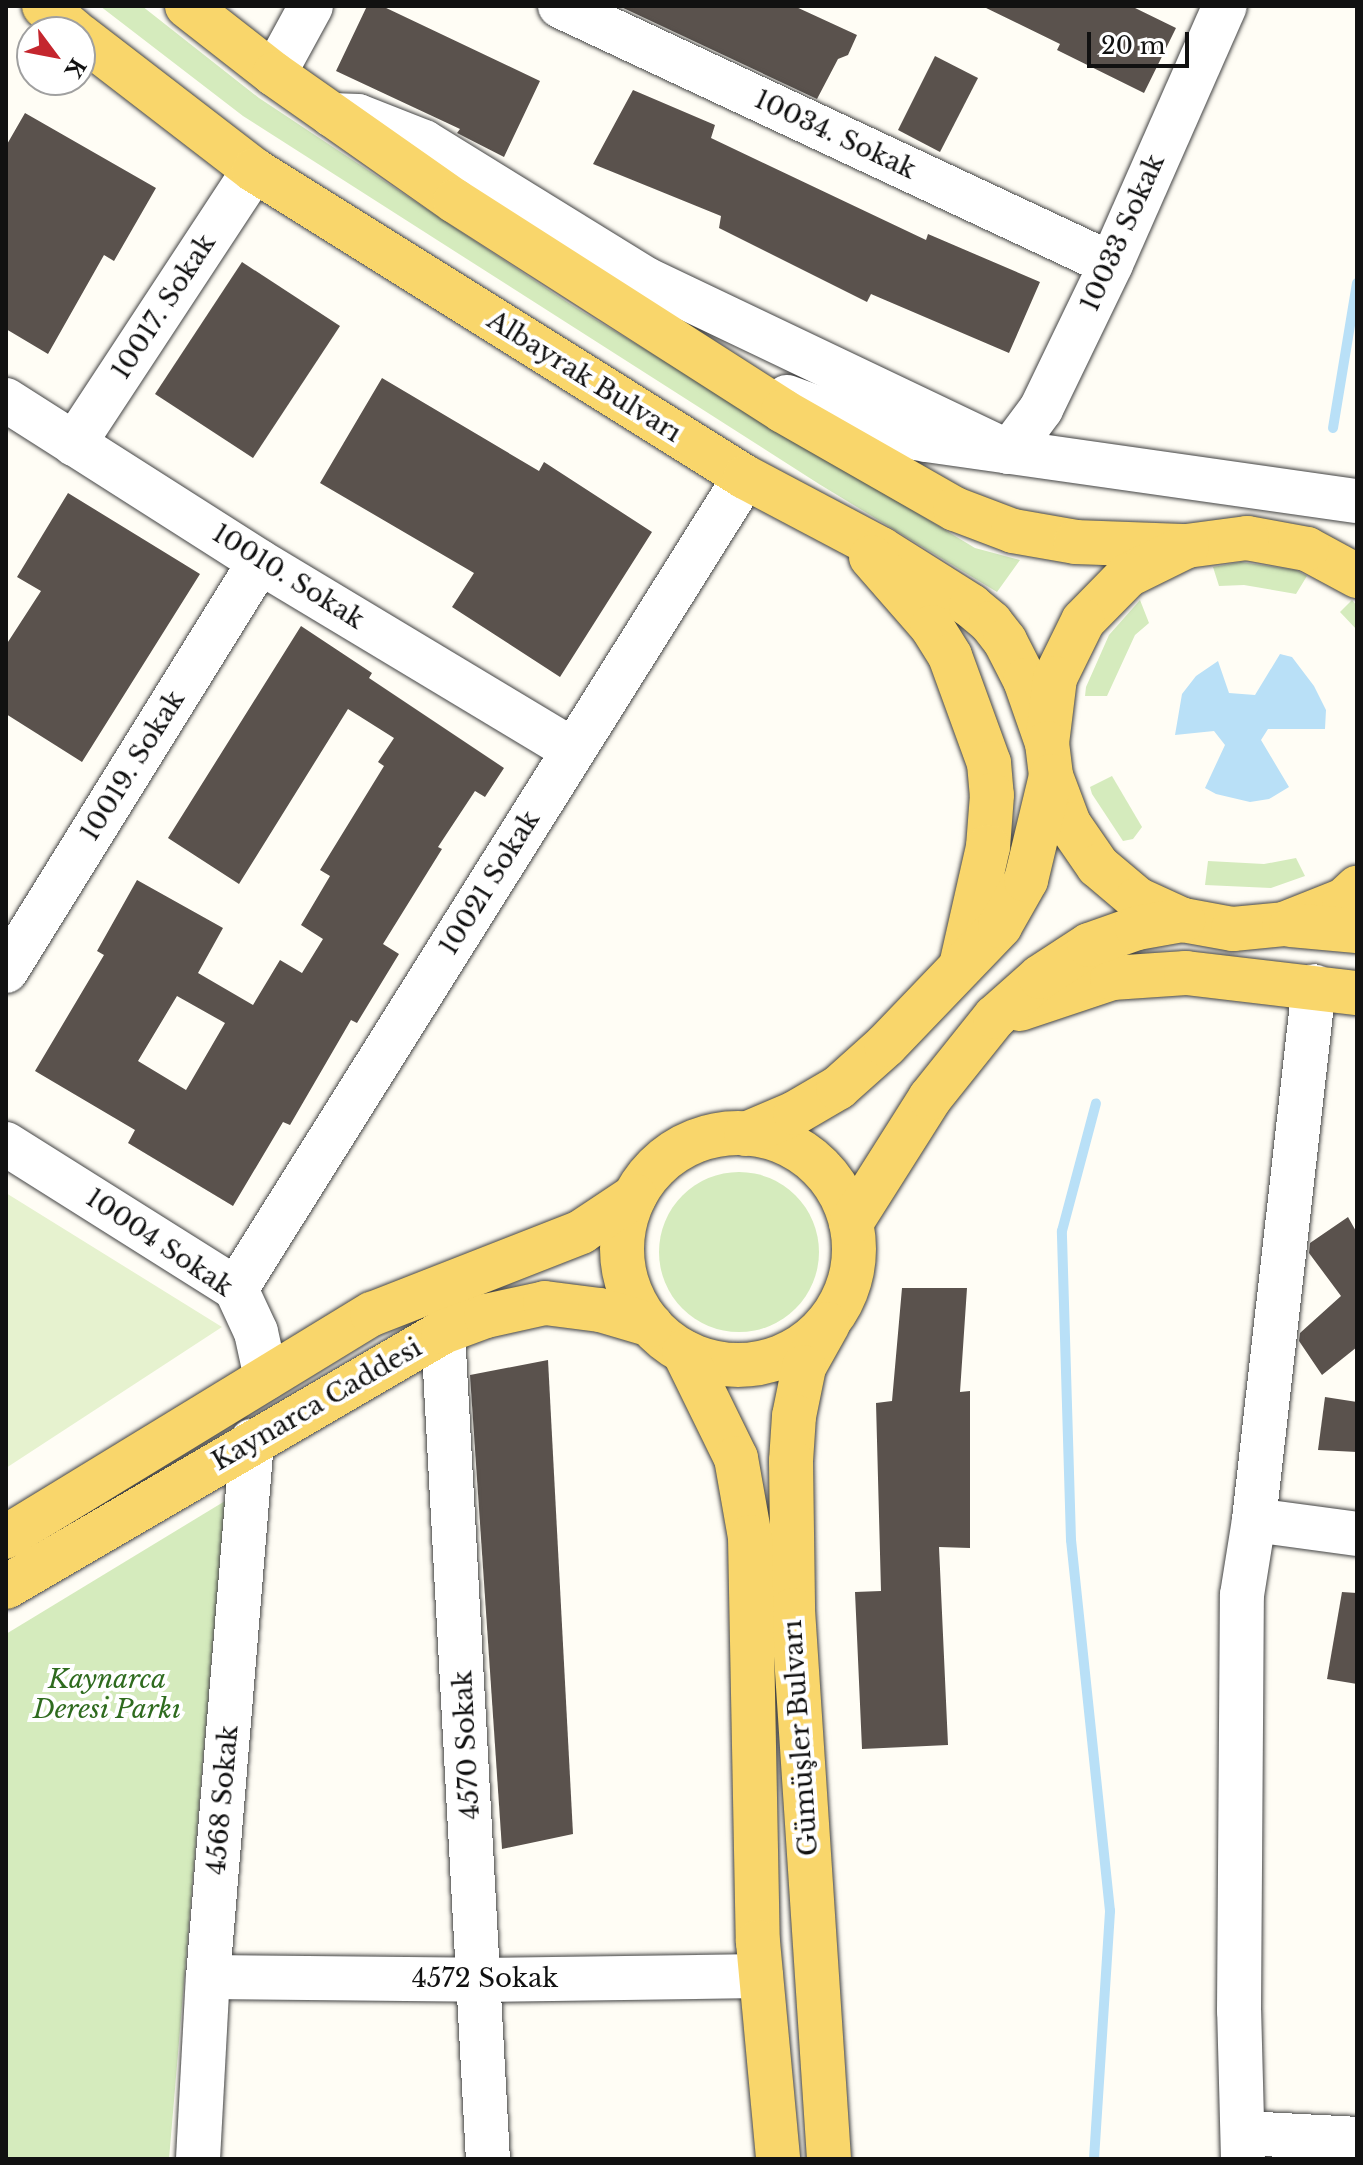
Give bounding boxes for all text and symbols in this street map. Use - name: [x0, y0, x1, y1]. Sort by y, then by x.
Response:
- north arrow: [16, 16, 96, 96]
- scale bar: [1091, 16, 1193, 66]
- text: 20 m: [1101, 31, 1166, 60]
- text: K: [59, 53, 91, 83]
- street label: 10034. Sokak: [749, 84, 921, 186]
- street label: 10033 Sokak: [1074, 150, 1172, 316]
- street label: 10017. Sokak: [106, 229, 222, 385]
- street label: Albayrak Bulvarı: [481, 305, 687, 449]
- street label: 10010. Sokak: [206, 518, 370, 636]
- street label: 10019. Sokak: [74, 685, 192, 847]
- street label: 10021 Sokak: [433, 805, 547, 961]
- street label: 10004 Sokak: [80, 1182, 238, 1304]
- street label: Kaynarca Caddesi: [207, 1332, 427, 1478]
- street label: Gümüşler Bulvarı: [777, 1619, 825, 1857]
- park label: Kaynarca Deresi Parkı: [33, 1664, 181, 1726]
- street label: 4570 Sokak: [448, 1670, 486, 1820]
- street label: 4568 Sokak: [201, 1724, 245, 1876]
- street label: 4572 Sokak: [412, 1963, 558, 1995]

